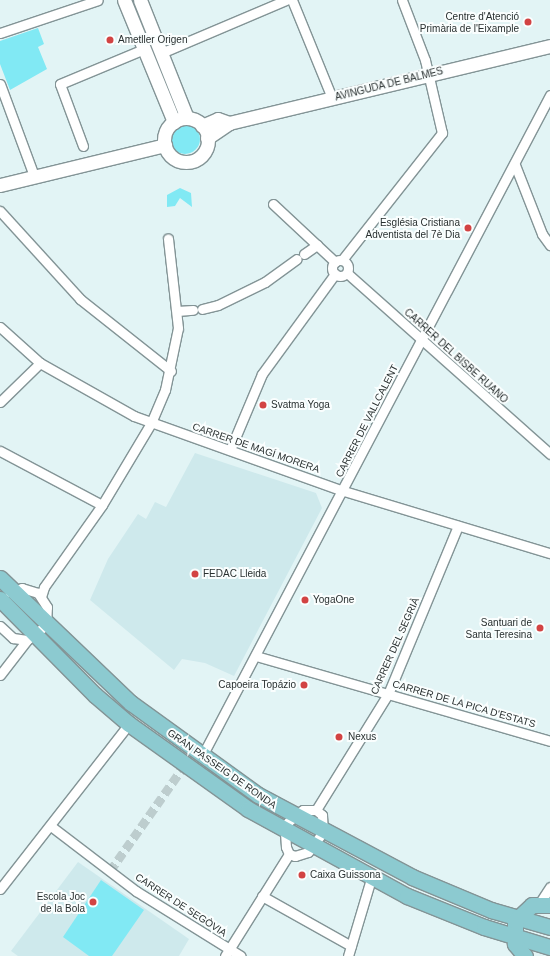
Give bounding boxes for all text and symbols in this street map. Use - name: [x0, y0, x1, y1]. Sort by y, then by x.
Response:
- place label: Centre d'Atenció Primària de l'Eixample: [420, 10, 519, 34]
- marker: Centre d'Atenció Primària de l'Eixample: [522, 16, 534, 28]
- place label: Ametller Origen: [118, 34, 187, 46]
- marker: Ametller Origen: [105, 35, 115, 45]
- street label: AVINGUDA DE BALMES: [333, 65, 445, 103]
- place label: Església Cristiana Adventista del 7è Dia: [365, 216, 460, 240]
- marker: Església Cristiana Adventista del 7è Dia: [463, 223, 473, 233]
- street label: CARRER DEL BISBE RUANO: [402, 306, 510, 406]
- street label: CARRER DE VALLCALENT: [333, 363, 401, 479]
- place label: Svatma Yoga: [271, 399, 330, 411]
- marker: Svatma Yoga: [258, 400, 268, 410]
- street label: CARRER DE MAGÍ MORERA: [191, 421, 321, 475]
- place label: FEDAC Lleida: [203, 568, 266, 580]
- marker: FEDAC Lleida: [190, 569, 200, 579]
- place label: YogaOne: [313, 594, 354, 606]
- marker: YogaOne: [300, 595, 310, 605]
- street label: CARRER DEL SEGRIÀ: [368, 596, 422, 696]
- place label: Santuari de Santa Teresina: [465, 616, 532, 640]
- marker: Santuari de Santa Teresina: [535, 623, 545, 633]
- street label: CARRER DE LA PICA D'ESTATS: [391, 678, 537, 730]
- place label: Capoeira Topázio: [218, 679, 296, 691]
- marker: Capoeira Topázio: [299, 680, 309, 690]
- street label: GRAN PASSEIG DE RONDA: [165, 727, 279, 811]
- marker: Nexus: [333, 731, 345, 743]
- place label: Nexus: [348, 731, 376, 743]
- place label: Caixa Guissona: [310, 869, 381, 881]
- marker: Caixa Guissona: [297, 870, 307, 880]
- street label: CARRER DE SEGÒVIA: [133, 871, 229, 939]
- place label: Escola Joc de la Bola: [37, 890, 85, 914]
- marker: Escola Joc de la Bola: [88, 897, 98, 907]

